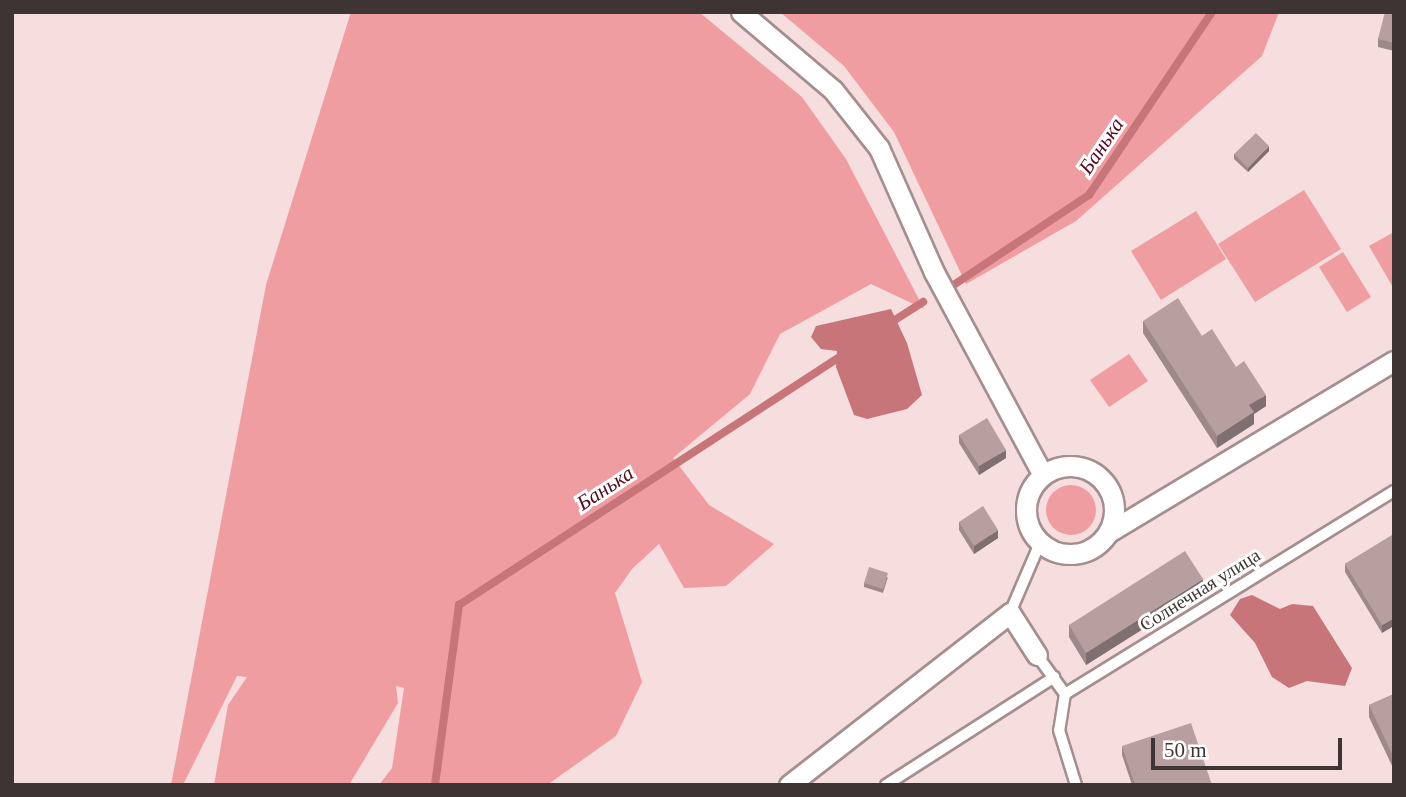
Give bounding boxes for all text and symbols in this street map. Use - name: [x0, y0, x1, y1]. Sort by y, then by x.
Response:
- water label: Банька: [1073, 113, 1129, 179]
- water label: Банька: [572, 460, 638, 516]
- street label: Солнечная улица: [1135, 544, 1265, 636]
- scale bar: [1154, 724, 1345, 768]
- text: 50 m: [1164, 738, 1207, 762]

